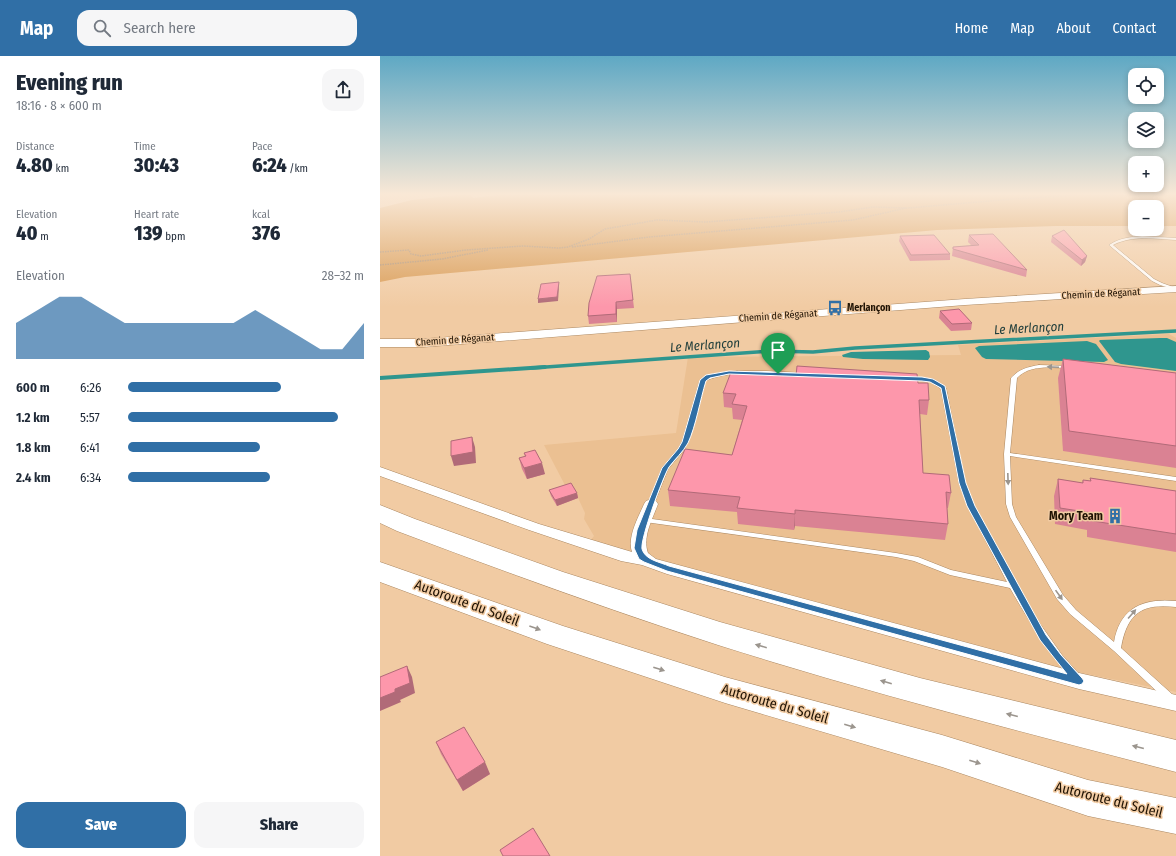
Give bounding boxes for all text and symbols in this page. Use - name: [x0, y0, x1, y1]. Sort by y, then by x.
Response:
- search box: [77, 10, 357, 46]
- text: Map: [20, 17, 53, 40]
- icon: search: [91, 17, 113, 39]
- text: Search here: [123, 19, 196, 37]
- text: Home: [955, 20, 988, 37]
- text: Map: [1010, 20, 1034, 37]
- text: About: [1056, 20, 1091, 37]
- text: Contact: [1113, 20, 1156, 37]
- map controls: [1128, 68, 1164, 236]
- button: locate: [1128, 68, 1164, 104]
- text: Evening run: [16, 69, 123, 96]
- button: share: [322, 69, 364, 111]
- text: 18:16 · 8 × 600 m: [16, 98, 102, 113]
- button: layers: [1128, 112, 1164, 148]
- text: Distance: [16, 140, 55, 153]
- text: Time: [134, 140, 156, 153]
- text: Pace: [252, 140, 273, 153]
- text: 4.80: [16, 153, 53, 177]
- text: 30:43: [134, 153, 179, 177]
- text: 6:24: [252, 153, 287, 177]
- button: +: [1128, 156, 1164, 192]
- text: km: [53, 162, 69, 175]
- text: /km: [287, 162, 308, 175]
- button: −: [1128, 200, 1164, 236]
- text: Elevation: [16, 208, 57, 221]
- text: Heart rate: [134, 208, 179, 221]
- text: kcal: [252, 208, 270, 221]
- text: 40: [16, 221, 38, 245]
- text: 139: [134, 221, 163, 245]
- text: 376: [252, 221, 280, 245]
- text: m: [38, 230, 49, 243]
- text: bpm: [163, 230, 185, 243]
- text: Elevation: [16, 268, 65, 283]
- text: 28–32 m: [322, 268, 364, 283]
- street label: Chemin de Réganat: [1061, 286, 1141, 302]
- bus stop icon: Merlançon: [826, 299, 844, 317]
- place label: Merlançon: [847, 302, 891, 314]
- street label: Chemin de Réganat: [738, 307, 818, 325]
- water label: Le Merlançon: [994, 319, 1065, 337]
- street label: Chemin de Réganat: [415, 331, 495, 349]
- pin: [761, 333, 795, 374]
- water label: Le Merlançon: [669, 335, 741, 355]
- icon: arrive: [767, 339, 789, 361]
- one-way arrow: [1047, 363, 1060, 370]
- text: 600 m: [16, 380, 50, 395]
- text: 6:26: [80, 380, 101, 395]
- text: 1.2 km: [16, 410, 50, 425]
- text: 5:57: [80, 410, 100, 425]
- text: 1.8 km: [16, 440, 51, 455]
- text: 6:41: [80, 440, 100, 455]
- text: 2.4 km: [16, 470, 51, 485]
- text: 6:34: [80, 470, 101, 485]
- one-way arrow: [1005, 473, 1011, 486]
- building icon: Mory Team: [1106, 507, 1124, 525]
- place label: Mory Team: [1049, 509, 1103, 523]
- street label: Autoroute du Soleil: [412, 576, 522, 630]
- one-way arrow: [1055, 590, 1063, 600]
- one-way arrow: [1127, 609, 1136, 619]
- one-way arrow: [530, 625, 542, 631]
- one-way arrow: [755, 643, 767, 649]
- one-way arrow: [653, 666, 665, 672]
- one-way arrow: [880, 679, 892, 685]
- street label: Autoroute du Soleil: [720, 681, 831, 727]
- one-way arrow: [1006, 712, 1018, 718]
- one-way arrow: [844, 723, 857, 729]
- one-way arrow: [1132, 744, 1144, 750]
- one-way arrow: [970, 759, 982, 765]
- street label: Autoroute du Soleil: [1053, 778, 1165, 822]
- button: Save: [16, 802, 186, 848]
- button: Share: [194, 802, 364, 848]

